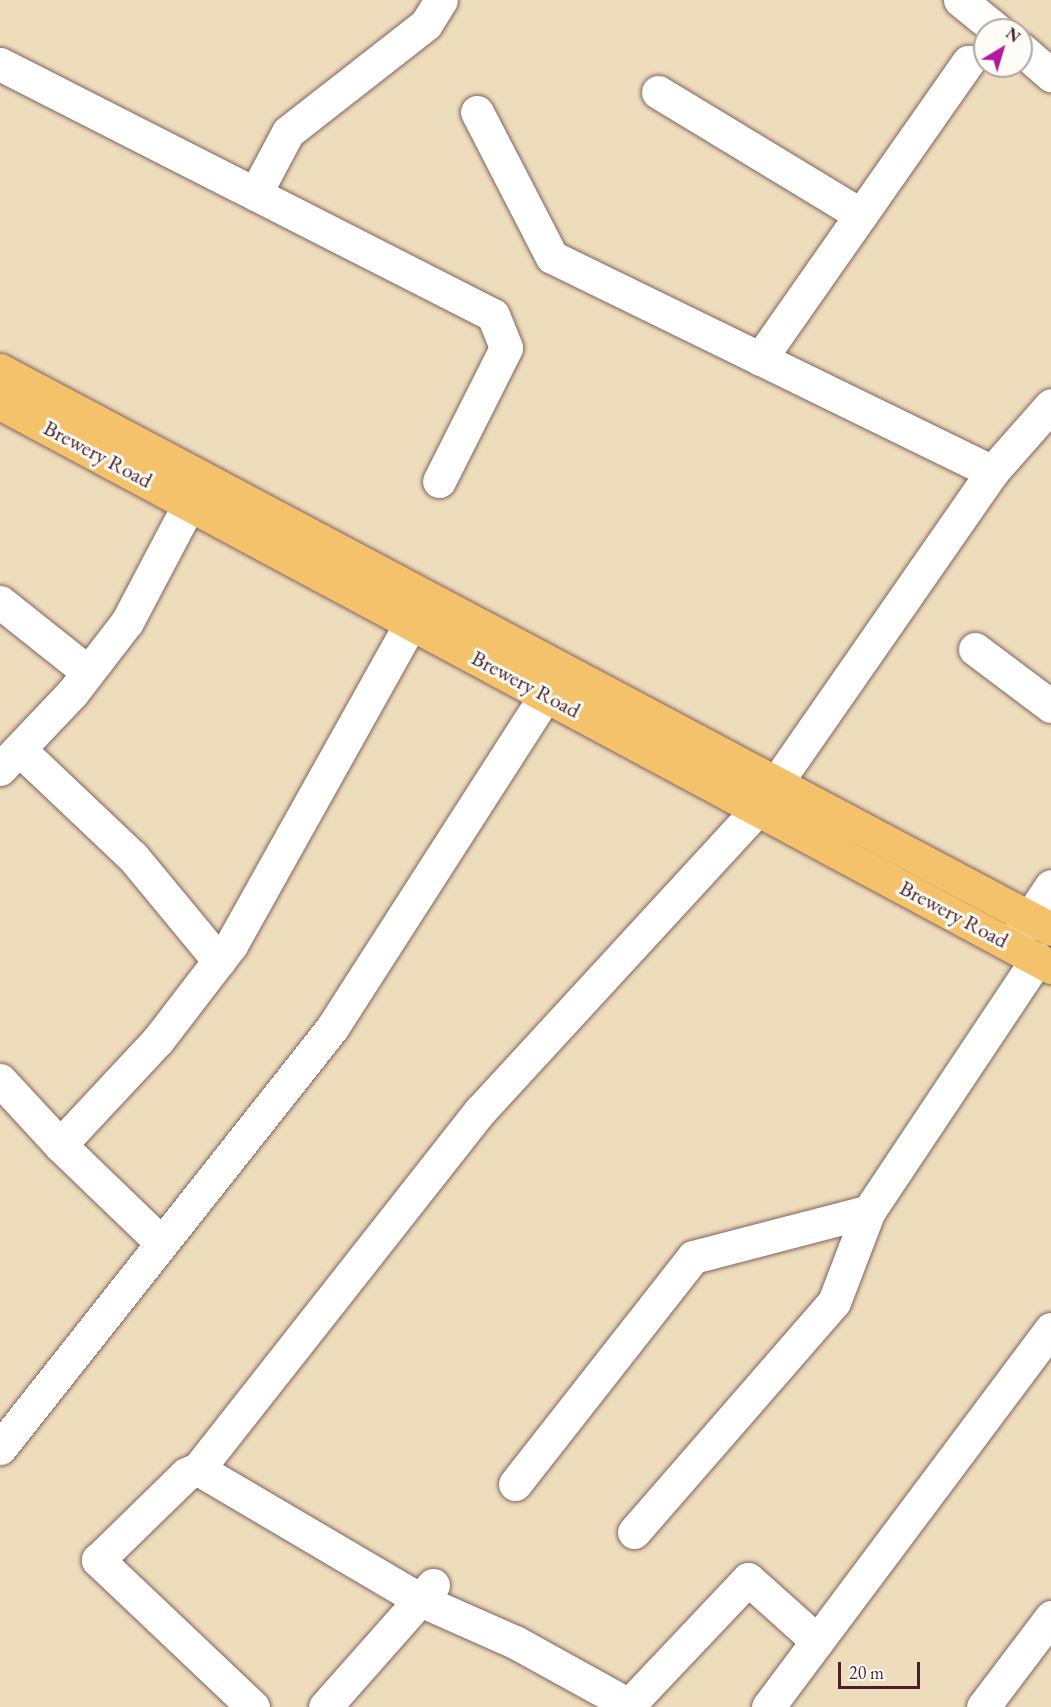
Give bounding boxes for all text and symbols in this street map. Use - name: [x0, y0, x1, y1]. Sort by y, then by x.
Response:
- north arrow: [973, 18, 1033, 78]
- text: N: [1002, 23, 1025, 47]
- street label: Brewery Road: [39, 414, 157, 494]
- street label: Brewery Road: [467, 644, 585, 724]
- street label: Brewery Road: [895, 874, 1013, 954]
- scale bar: [841, 1650, 924, 1688]
- text: 20 m: [849, 1661, 884, 1684]

